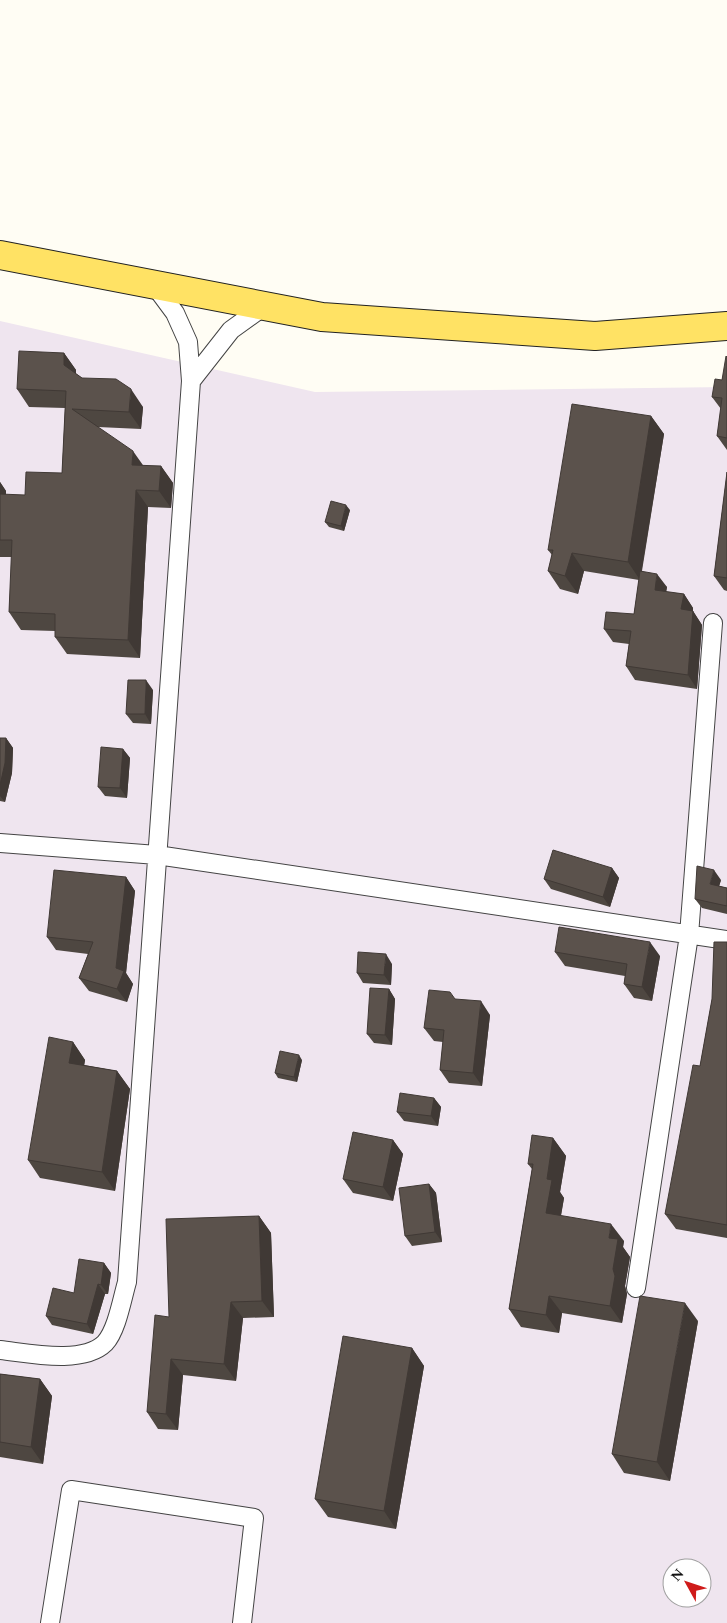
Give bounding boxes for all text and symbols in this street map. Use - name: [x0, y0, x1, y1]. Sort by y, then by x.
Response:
- north arrow: [662, 1558, 712, 1608]
- text: N: [666, 1564, 689, 1586]

